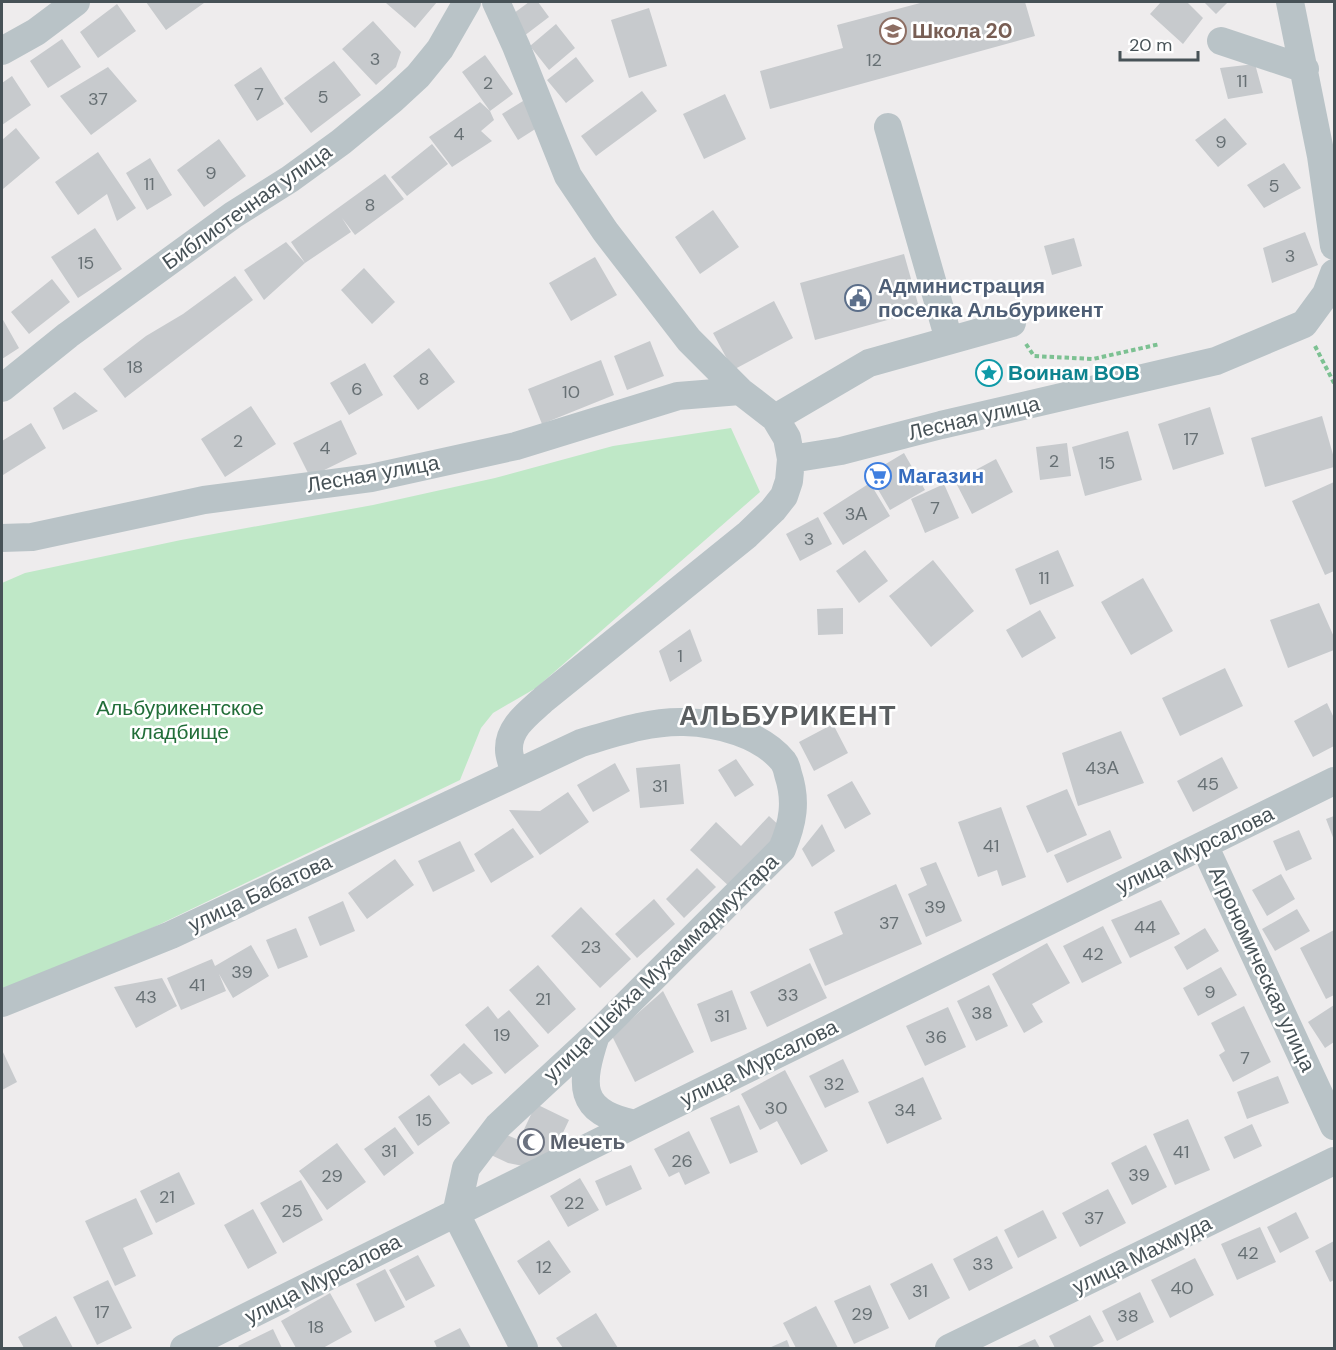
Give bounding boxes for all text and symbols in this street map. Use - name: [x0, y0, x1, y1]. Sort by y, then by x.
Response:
- school or university icon: Школа 20: [878, 16, 908, 46]
- place label: Школа 20: [912, 17, 1012, 45]
- scale bar: [1120, 24, 1198, 62]
- text: 20 m: [1129, 33, 1172, 57]
- house number: 3: [370, 47, 380, 71]
- house number: 12: [866, 48, 882, 72]
- house number: 11: [1236, 69, 1248, 93]
- house number: 2: [483, 71, 493, 95]
- house number: 7: [254, 82, 264, 106]
- house number: 5: [318, 85, 328, 109]
- house number: 37: [88, 87, 108, 111]
- house number: 4: [454, 122, 465, 146]
- house number: 9: [1215, 130, 1227, 154]
- street label: Библиотечная улица: [157, 138, 338, 276]
- house number: 9: [205, 161, 217, 185]
- house number: 11: [143, 172, 155, 196]
- house number: 5: [1269, 174, 1279, 198]
- house number: 8: [365, 193, 375, 217]
- house number: 3: [1285, 244, 1295, 268]
- house number: 15: [78, 251, 94, 275]
- place label: Администрация поселка Альбурикент: [878, 272, 1103, 324]
- public building icon: Администрация поселка Альбурикент: [843, 283, 873, 313]
- house number: 18: [127, 355, 143, 379]
- place icon: Воинам ВОВ: [974, 358, 1004, 388]
- place label: Воинам ВОВ: [1008, 359, 1140, 387]
- house number: 8: [419, 367, 429, 391]
- house number: 6: [351, 377, 363, 401]
- house number: 10: [562, 380, 580, 404]
- street label: Лесная улица: [906, 389, 1043, 447]
- house number: 17: [1183, 427, 1199, 451]
- house number: 2: [233, 429, 243, 453]
- house number: 4: [320, 436, 331, 460]
- street label: Лесная улица: [305, 449, 442, 499]
- house number: 2: [1049, 449, 1059, 473]
- house number: 15: [1099, 451, 1115, 475]
- supermarket icon: Магазин: [863, 461, 893, 491]
- place label: Магазин: [898, 462, 984, 490]
- house number: 7: [930, 496, 940, 520]
- house number: 3А: [845, 502, 867, 526]
- house number: 3: [804, 527, 814, 551]
- house number: 11: [1038, 566, 1050, 590]
- house number: 1: [677, 644, 683, 668]
- park label: Альбурикентское кладбище: [96, 694, 264, 746]
- district label: АЛЬБУРИКЕНТ: [679, 698, 897, 733]
- house number: 43А: [1085, 756, 1119, 780]
- house number: 45: [1197, 772, 1219, 796]
- house number: 31: [652, 774, 668, 798]
- street label: улица Мурсалова: [1112, 800, 1279, 900]
- house number: 41: [983, 834, 999, 858]
- street label: улица Бабатова: [184, 847, 337, 938]
- street label: улица Шейха Мухаммадмухтара: [537, 848, 785, 1088]
- street label: Агрономическая улица: [1202, 862, 1322, 1077]
- house number: 39: [924, 895, 946, 919]
- house number: 37: [879, 911, 899, 935]
- house number: 44: [1134, 915, 1156, 939]
- house number: 23: [580, 935, 602, 959]
- house number: 42: [1082, 942, 1104, 966]
- house number: 39: [231, 960, 253, 984]
- house number: 41: [189, 973, 205, 997]
- house number: 9: [1204, 980, 1216, 1004]
- house number: 33: [777, 983, 799, 1007]
- house number: 43: [135, 985, 157, 1009]
- house number: 21: [535, 987, 551, 1011]
- house number: 38: [971, 1001, 993, 1025]
- house number: 31: [714, 1004, 730, 1028]
- street label: улица Мурсалова: [676, 1013, 843, 1113]
- house number: 19: [494, 1023, 510, 1047]
- house number: 36: [925, 1025, 947, 1049]
- house number: 7: [1240, 1046, 1250, 1070]
- house number: 32: [823, 1072, 845, 1096]
- house number: 30: [765, 1096, 787, 1120]
- house number: 34: [894, 1098, 916, 1122]
- house number: 15: [416, 1108, 432, 1132]
- mosque icon: Мечеть: [516, 1127, 546, 1157]
- place label: Мечеть: [550, 1128, 626, 1156]
- house number: 31: [381, 1139, 397, 1163]
- house number: 41: [1173, 1140, 1189, 1164]
- house number: 26: [671, 1149, 693, 1173]
- house number: 39: [1128, 1163, 1150, 1187]
- house number: 29: [321, 1164, 343, 1188]
- house number: 21: [159, 1185, 175, 1209]
- house number: 22: [564, 1191, 584, 1215]
- house number: 25: [281, 1199, 303, 1223]
- house number: 37: [1084, 1206, 1104, 1230]
- street label: улица Махмуда: [1068, 1209, 1217, 1301]
- street label: улица Мурсалова: [240, 1227, 406, 1331]
- house number: 42: [1237, 1241, 1259, 1265]
- house number: 33: [972, 1252, 994, 1276]
- house number: 12: [536, 1255, 552, 1279]
- house number: 40: [1170, 1276, 1194, 1300]
- house number: 31: [912, 1279, 928, 1303]
- house number: 17: [94, 1300, 110, 1324]
- house number: 29: [851, 1302, 873, 1326]
- house number: 38: [1117, 1304, 1139, 1328]
- house number: 18: [308, 1315, 324, 1339]

